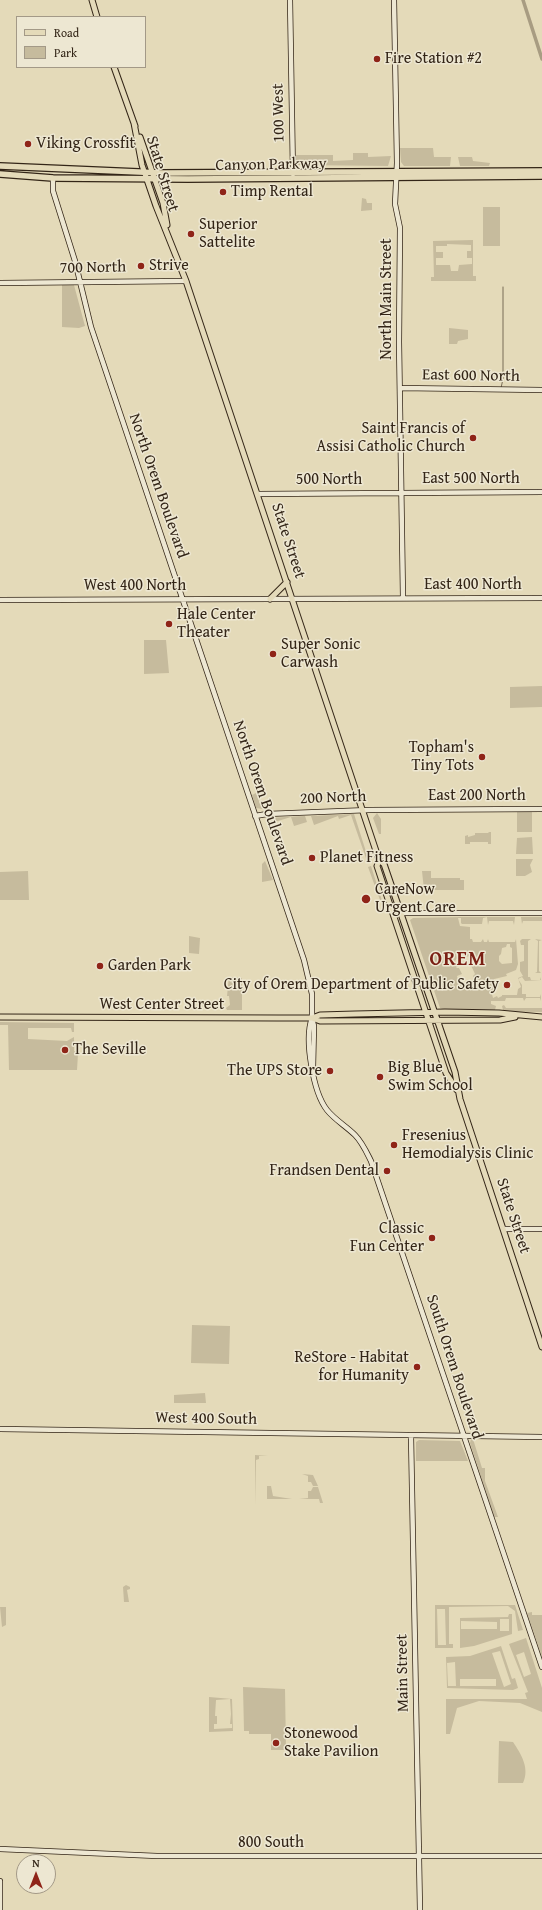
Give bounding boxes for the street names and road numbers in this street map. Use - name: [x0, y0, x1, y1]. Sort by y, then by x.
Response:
- street label: 100 West: [269, 83, 289, 143]
- street label: State Street: [141, 134, 183, 214]
- street label: Canyon Parkway: [215, 154, 327, 176]
- street label: North Main Street: [377, 238, 397, 360]
- street label: 700 North: [60, 258, 126, 278]
- street label: East 600 North: [422, 366, 520, 386]
- street label: North Orem Boulevard: [124, 411, 192, 561]
- street label: East 500 North: [422, 469, 520, 489]
- street label: 500 North: [296, 470, 362, 490]
- street label: State Street: [267, 501, 309, 581]
- street label: East 400 North: [424, 575, 522, 595]
- street label: West 400 North: [84, 576, 186, 596]
- street label: North Orem Boulevard: [228, 718, 296, 868]
- street label: East 200 North: [428, 786, 526, 806]
- street label: 200 North: [299, 787, 367, 809]
- street label: West Center Street: [100, 995, 224, 1015]
- street label: State Street: [492, 1176, 534, 1256]
- street label: South Orem Boulevard: [422, 1292, 486, 1442]
- street label: West 400 South: [155, 1409, 257, 1429]
- street label: Main Street: [393, 1634, 413, 1712]
- street label: 800 South: [238, 1833, 304, 1853]

